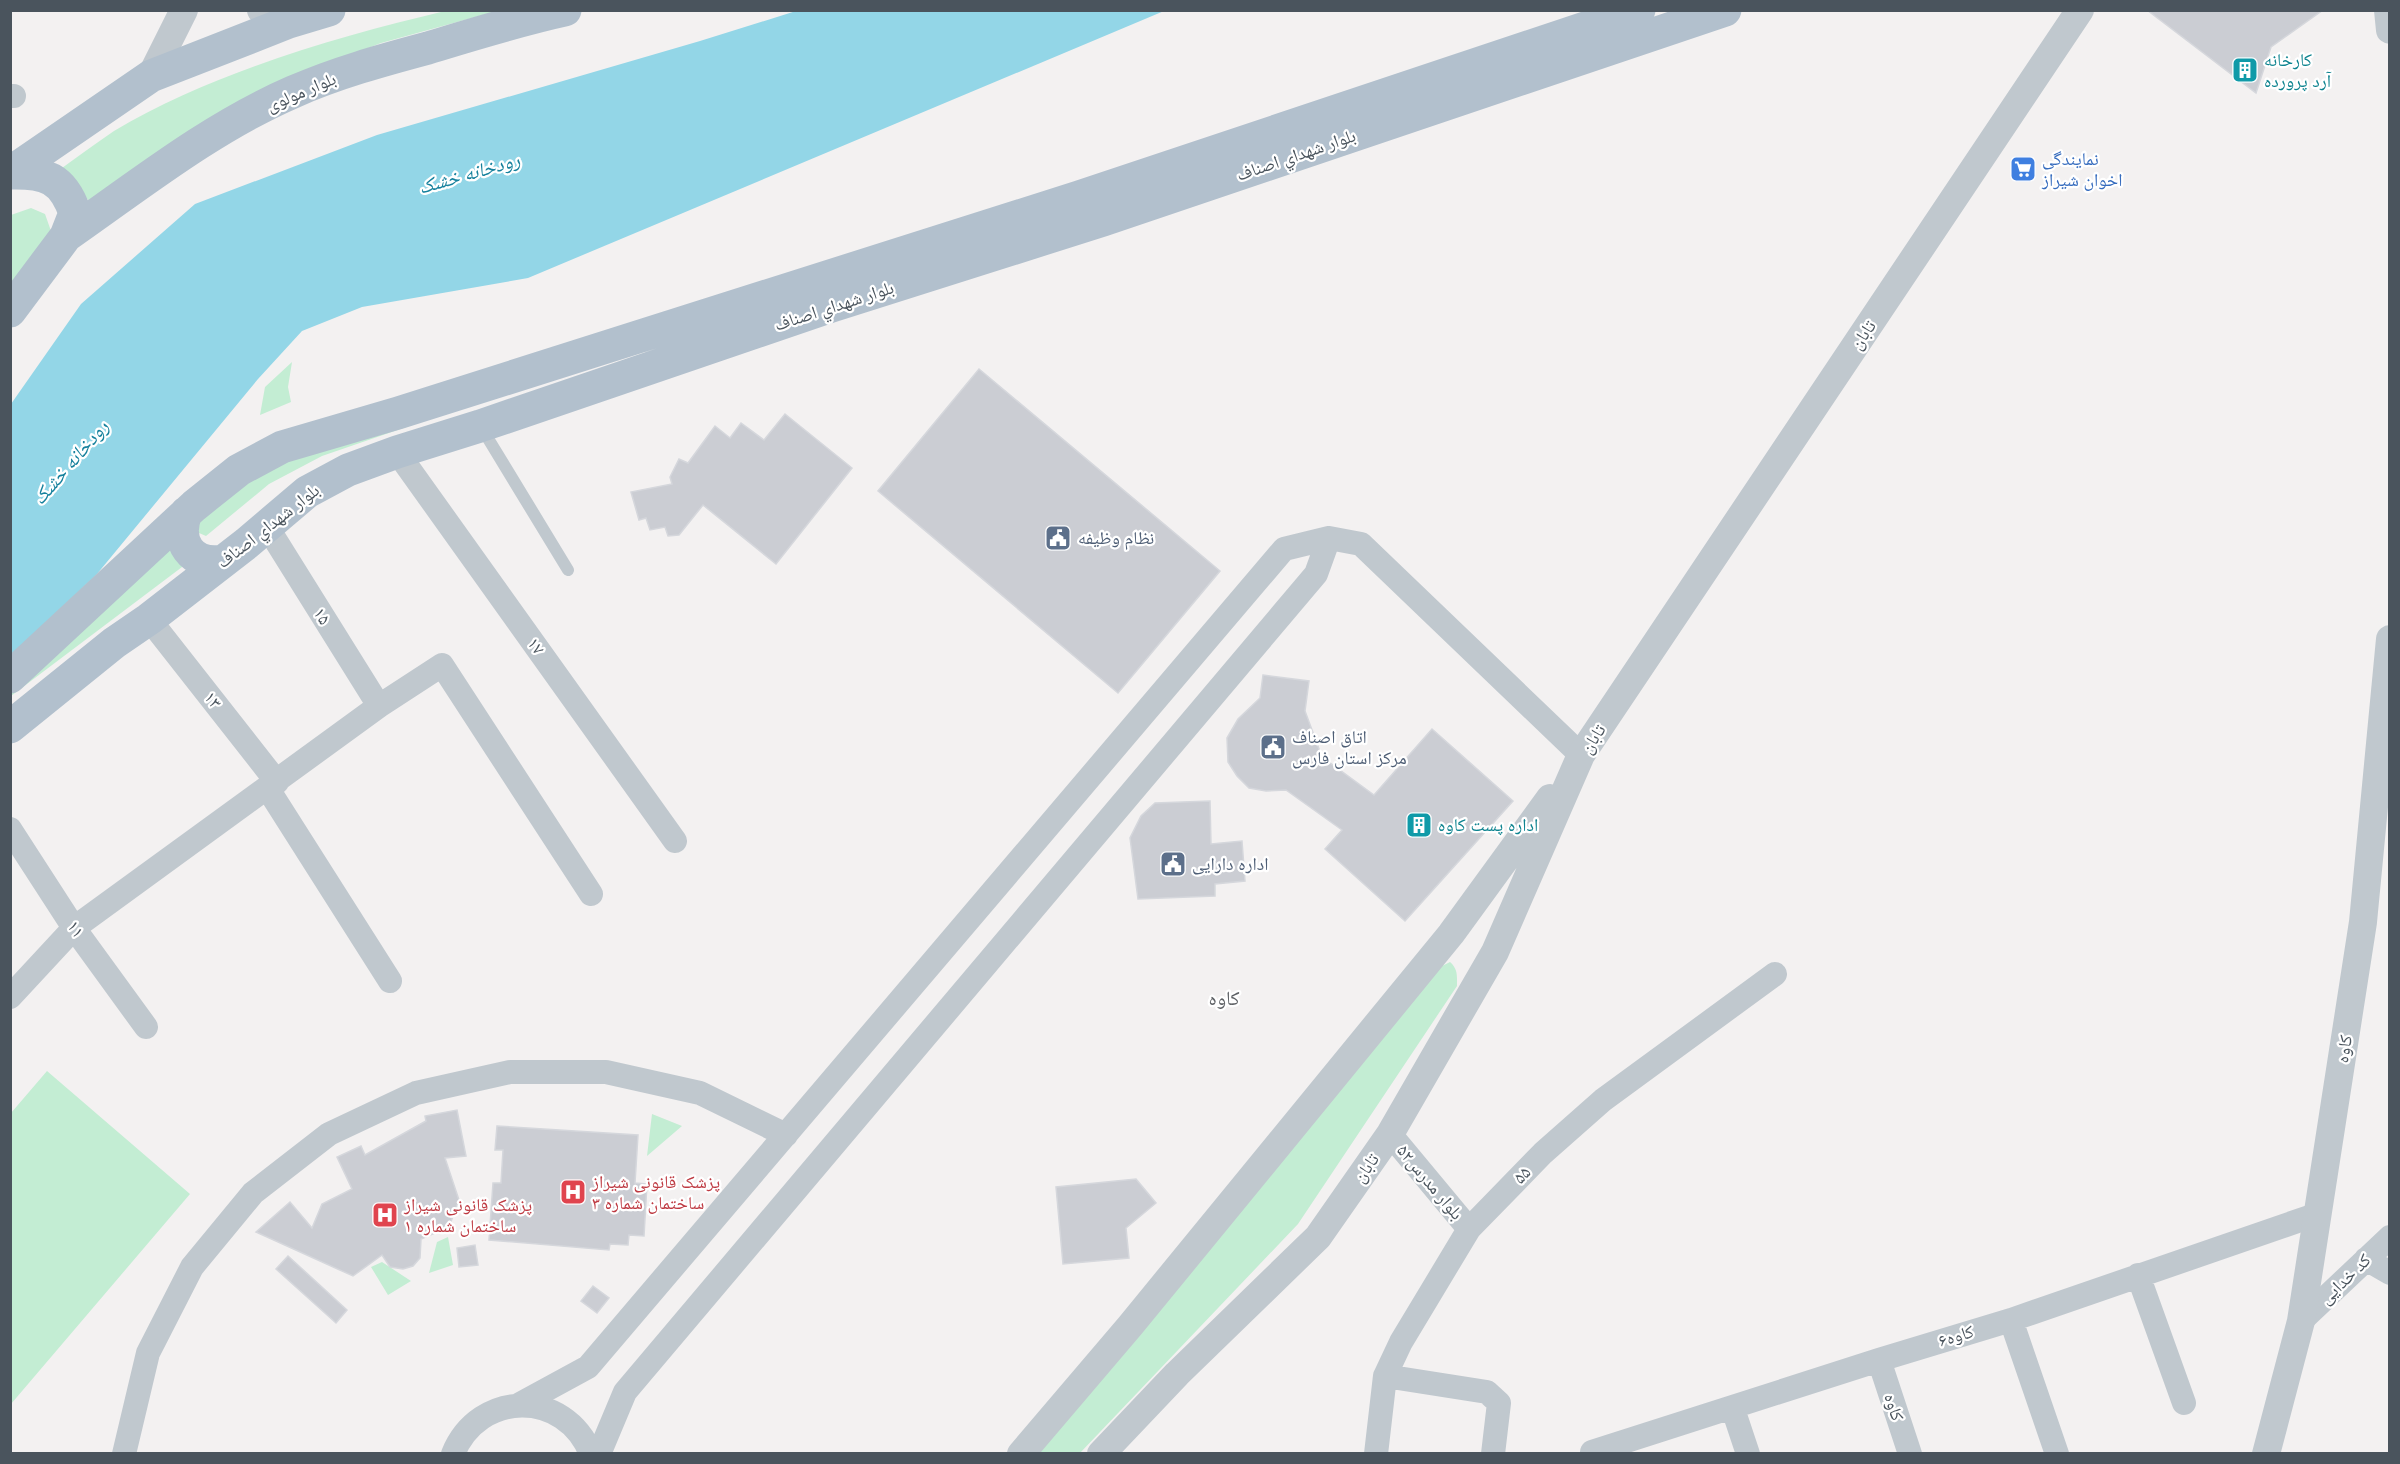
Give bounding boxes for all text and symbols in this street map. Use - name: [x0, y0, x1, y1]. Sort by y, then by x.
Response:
- place label: کارخانه آرد پرورده: [2264, 47, 2331, 92]
- building icon: کارخانه آرد پرورده: [2230, 55, 2260, 85]
- street label: بلوار مولوی: [262, 66, 339, 117]
- street label: بلوار شهداي اصناف: [1233, 122, 1360, 189]
- water label: رودخانه خشک: [415, 145, 523, 200]
- place label: نمایندگی اخوان شیراز: [2041, 146, 2123, 191]
- supermarket icon: نمایندگی اخوان شیراز: [2008, 154, 2038, 184]
- street label: بلوار شهداي اصناف: [771, 274, 898, 339]
- street label: تابان: [1844, 315, 1881, 354]
- water label: رودخانه خشک: [25, 413, 114, 510]
- street label: بلوار شهداي اصناف: [211, 477, 326, 576]
- public building icon: نظام وظیفه: [1043, 523, 1073, 553]
- place label: نظام وظیفه: [1078, 525, 1154, 550]
- street label: ۱۵: [308, 602, 337, 629]
- street label: ۱۷: [522, 632, 551, 659]
- street label: ۱۳: [199, 686, 228, 713]
- street label: تابان: [1574, 719, 1611, 758]
- place label: اتاق اصناف مرکز استان فارس: [1292, 724, 1407, 769]
- public building icon: اتاق اصناف مرکز استان فارس: [1258, 732, 1288, 762]
- building icon: اداره پست کاوه: [1404, 810, 1434, 840]
- place label: اداره پست کاوه: [1438, 812, 1538, 836]
- public building icon: اداره دارایی: [1158, 849, 1188, 879]
- place label: اداره دارایی: [1192, 851, 1269, 875]
- street label: ۱۱: [62, 915, 91, 942]
- district label: کاوه: [1209, 984, 1239, 1011]
- street label: کاوه: [2329, 1033, 2357, 1064]
- street label: ۵۲بلوار مدرس: [1392, 1138, 1469, 1224]
- street label: تابان: [1347, 1148, 1384, 1187]
- street label: ۵۵: [1507, 1160, 1536, 1188]
- place label: پزشک قانونی شیراز ساختمان شماره ٣: [591, 1169, 720, 1214]
- hospital icon: پزشک قانونی شیراز ساختمان شماره ٣: [558, 1177, 588, 1207]
- place label: پزشک قانونی شیراز ساختمان شماره ۱: [403, 1192, 532, 1237]
- hospital icon: پزشک قانونی شیراز ساختمان شماره ۱: [370, 1200, 400, 1230]
- street label: کد خدایی: [2313, 1247, 2376, 1309]
- street label: کاوه۶: [1935, 1318, 1977, 1352]
- street label: کاوه: [1879, 1390, 1911, 1424]

